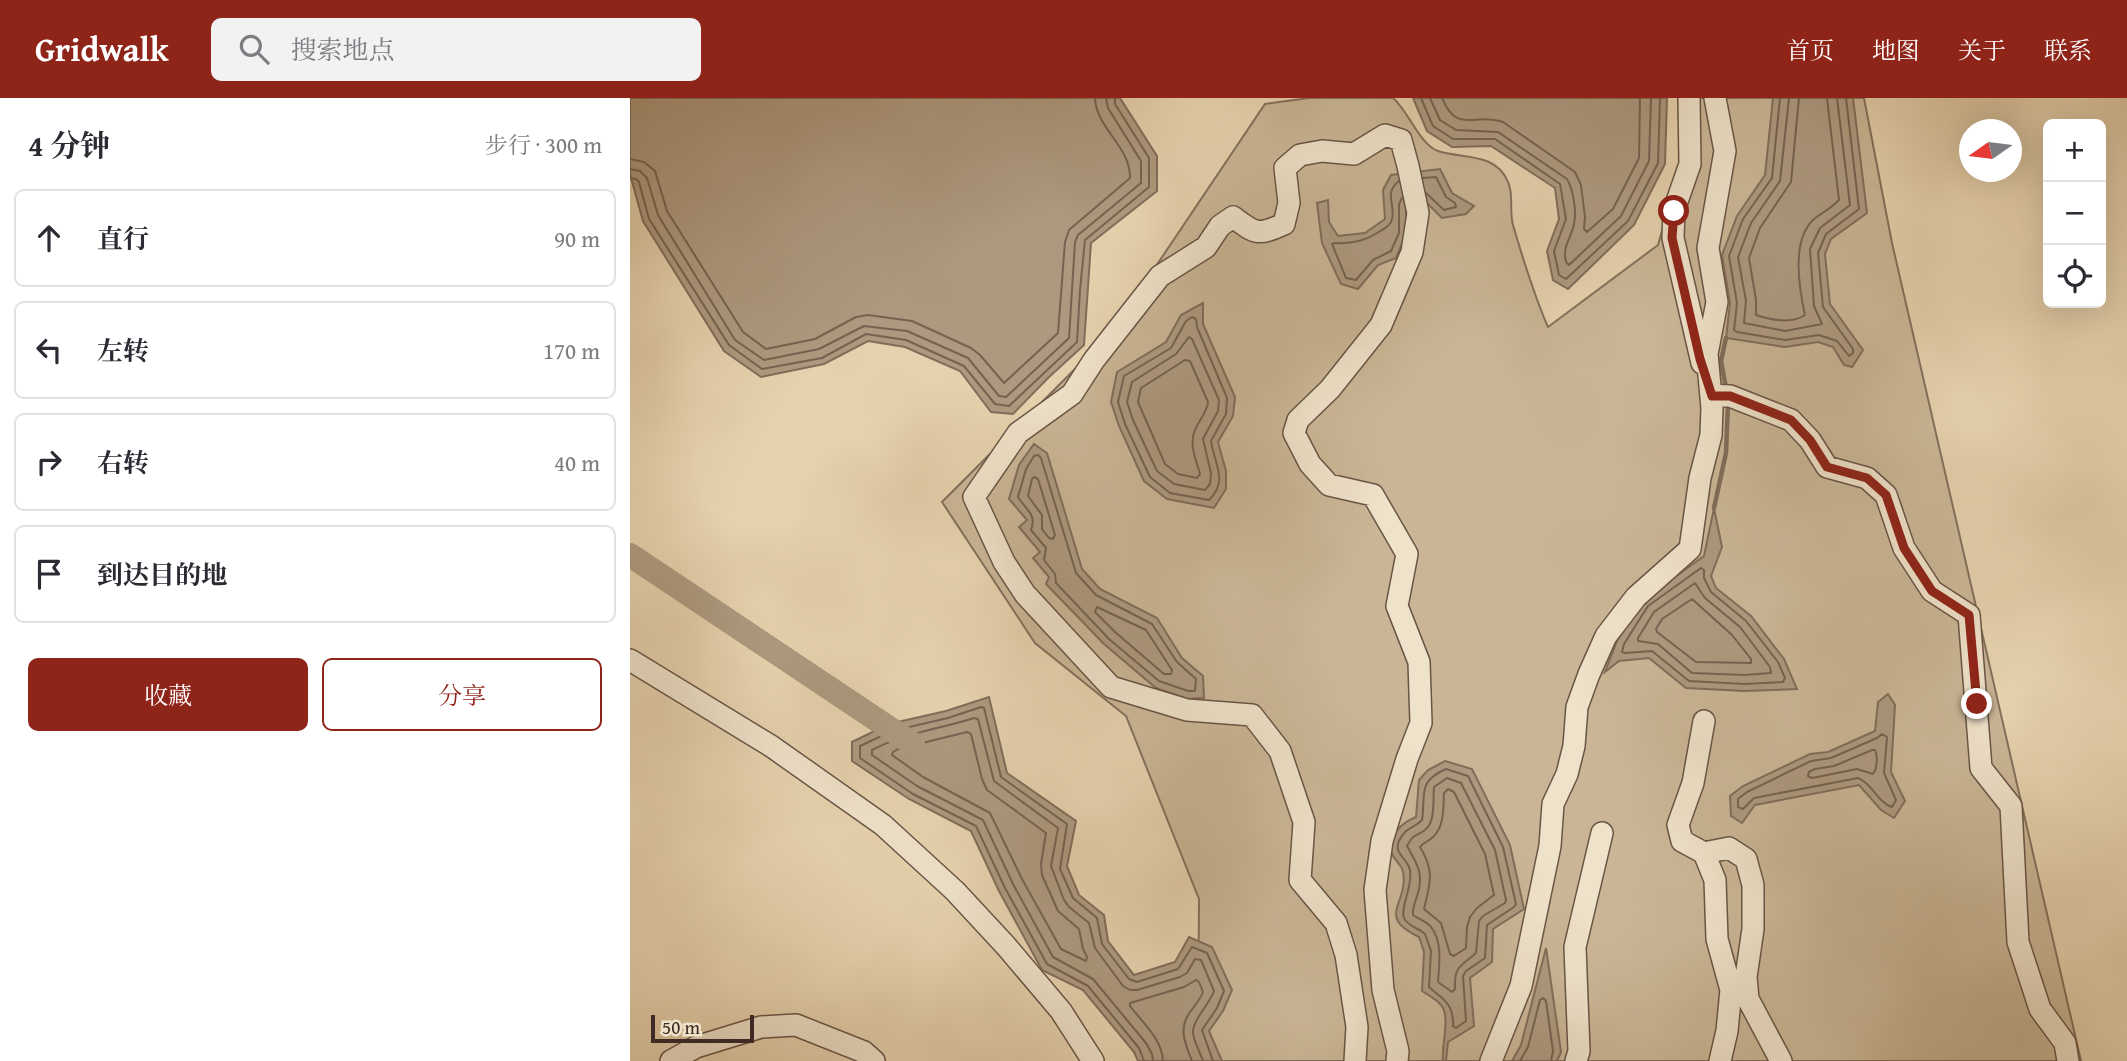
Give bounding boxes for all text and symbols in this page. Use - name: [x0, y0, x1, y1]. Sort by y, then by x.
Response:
- search box: [211, 18, 701, 81]
- text: Gridwalk: [35, 25, 169, 73]
- icon: search: [235, 30, 273, 68]
- text: 搜索地点: [291, 30, 395, 69]
- text: 首页: [1786, 33, 1834, 68]
- text: 地图: [1872, 33, 1920, 68]
- text: 关于: [1958, 33, 2006, 68]
- text: 联系: [2044, 33, 2092, 68]
- north arrow: [1959, 119, 2022, 182]
- map controls: [2043, 119, 2106, 308]
- button: +: [2043, 119, 2106, 182]
- text: 4 分钟: [28, 123, 110, 167]
- text: 步行 · 300 m: [485, 128, 602, 161]
- button: −: [2043, 182, 2106, 245]
- route start: [1658, 195, 1689, 226]
- icon: ahead: [30, 219, 68, 257]
- text: 直行: [97, 219, 149, 258]
- text: 90 m: [554, 222, 600, 255]
- button: locate: [2043, 245, 2106, 308]
- icon: left: [30, 331, 68, 369]
- text: 左转: [97, 331, 149, 370]
- text: 170 m: [543, 334, 600, 367]
- icon: right: [30, 443, 68, 481]
- text: 右转: [97, 443, 149, 482]
- text: 40 m: [554, 446, 600, 479]
- icon: arrive: [30, 555, 68, 593]
- text: 到达目的地: [97, 555, 227, 594]
- button: 收藏: [28, 658, 308, 731]
- button: 分享: [322, 658, 602, 731]
- route end: [1961, 688, 1992, 719]
- scale bar: [651, 1012, 754, 1044]
- text: 50 m: [662, 1013, 700, 1041]

